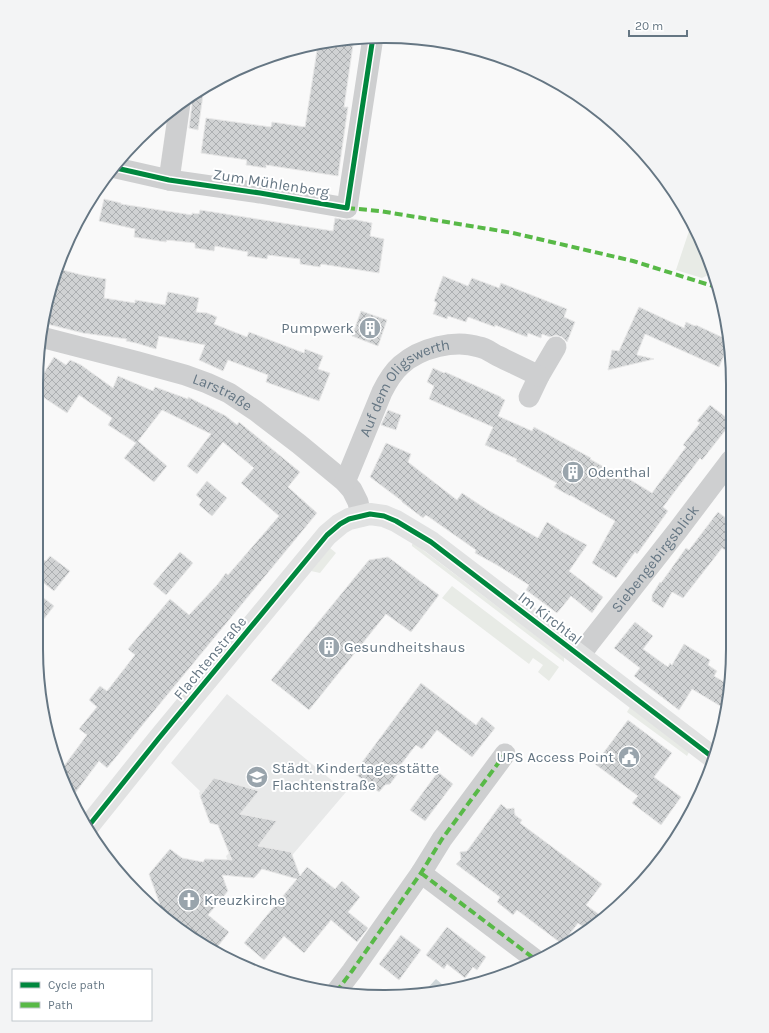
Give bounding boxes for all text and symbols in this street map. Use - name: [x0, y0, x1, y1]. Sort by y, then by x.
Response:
- scale bar: [629, 12, 687, 38]
- text: 20 m: [635, 19, 663, 33]
- street label: Zum Mühlenberg: [212, 165, 331, 201]
- building icon: Pumpwerk: [357, 315, 383, 341]
- place label: Pumpwerk: [281, 319, 354, 337]
- street label: Auf dem Oligswerth: [356, 336, 451, 439]
- street label: Larstraße: [190, 369, 256, 415]
- building icon: Odenthal: [560, 459, 586, 485]
- place label: Odenthal: [588, 463, 650, 481]
- street label: Siebengebirgsblick: [608, 501, 703, 616]
- street label: Im Kirchtal: [515, 588, 585, 648]
- street label: Flachtenstraße: [170, 613, 250, 703]
- building icon: Gesundheitshaus: [316, 634, 342, 660]
- place label: Gesundheitshaus: [344, 638, 465, 656]
- public building icon: UPS Access Point: [616, 744, 642, 770]
- place label: UPS Access Point: [496, 748, 614, 766]
- place label: Städt. Kindertagesstätte Flachtenstraße: [272, 759, 439, 794]
- school or university icon: Städt. Kindertagesstätte Flachtenstraße: [244, 764, 270, 790]
- church icon: Kreuzkirche: [176, 887, 202, 913]
- place label: Kreuzkirche: [204, 891, 285, 909]
- legend: [12, 969, 152, 1021]
- text: Cycle path: [48, 978, 105, 992]
- text: Path: [48, 998, 73, 1012]

